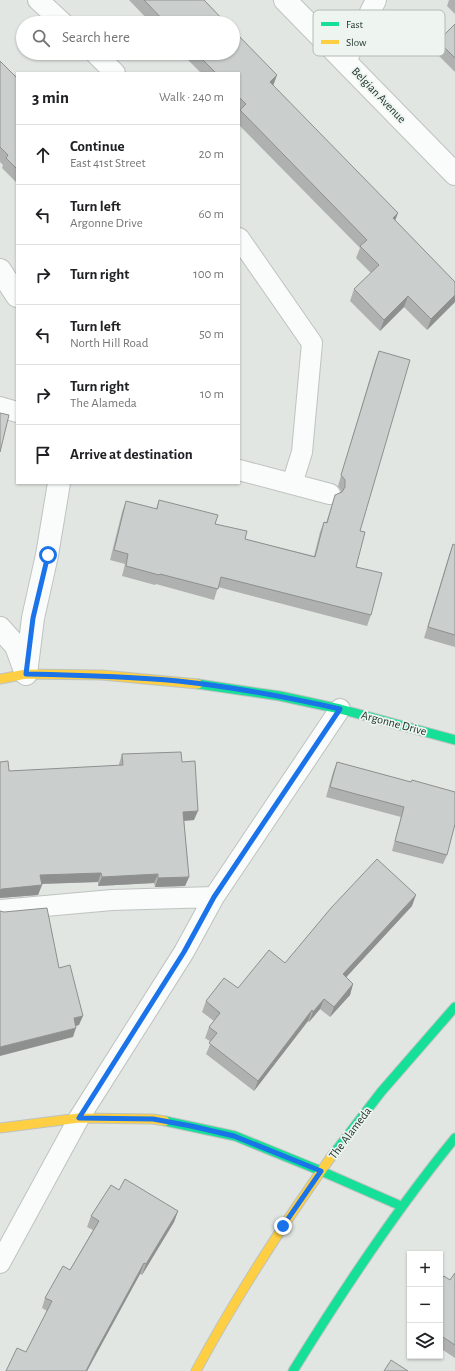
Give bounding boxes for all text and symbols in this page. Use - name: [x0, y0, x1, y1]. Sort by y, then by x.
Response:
- legend: [313, 10, 445, 56]
- search box: [16, 16, 240, 60]
- text: Fast: [346, 19, 364, 30]
- icon: search: [30, 27, 52, 49]
- text: Search here: [62, 30, 130, 45]
- text: Slow: [346, 37, 367, 48]
- street label: Belgian Avenue: [350, 65, 408, 125]
- text: 3 min: [32, 89, 69, 106]
- text: Walk · 240 m: [159, 91, 224, 104]
- text: Continue: [70, 139, 125, 154]
- icon: ahead: [32, 144, 54, 166]
- text: 20 m: [199, 148, 224, 161]
- text: East 41st Street: [70, 157, 146, 170]
- text: Turn left: [70, 199, 121, 214]
- icon: left: [32, 204, 54, 226]
- text: 60 m: [198, 208, 224, 221]
- text: Argonne Drive: [70, 217, 143, 230]
- icon: right: [32, 264, 54, 286]
- text: Turn right: [70, 267, 129, 282]
- text: 100 m: [193, 268, 224, 281]
- text: Turn left: [70, 319, 121, 334]
- icon: left: [32, 324, 54, 346]
- text: 50 m: [199, 328, 224, 341]
- text: North Hill Road: [70, 337, 149, 350]
- text: Turn right: [70, 379, 129, 394]
- icon: right: [32, 384, 54, 406]
- text: 10 m: [200, 388, 224, 401]
- text: The Alameda: [70, 397, 137, 410]
- icon: arrive: [32, 444, 54, 466]
- text: Arrive at destination: [70, 447, 193, 462]
- route start: [39, 546, 57, 564]
- street label: Argonne Drive: [360, 709, 428, 737]
- street label: The Alameda: [327, 1104, 374, 1161]
- route end: [274, 1217, 292, 1235]
- map controls: [407, 1251, 443, 1359]
- button: +: [407, 1251, 443, 1287]
- button: −: [407, 1287, 443, 1323]
- button: layers: [407, 1323, 443, 1359]

